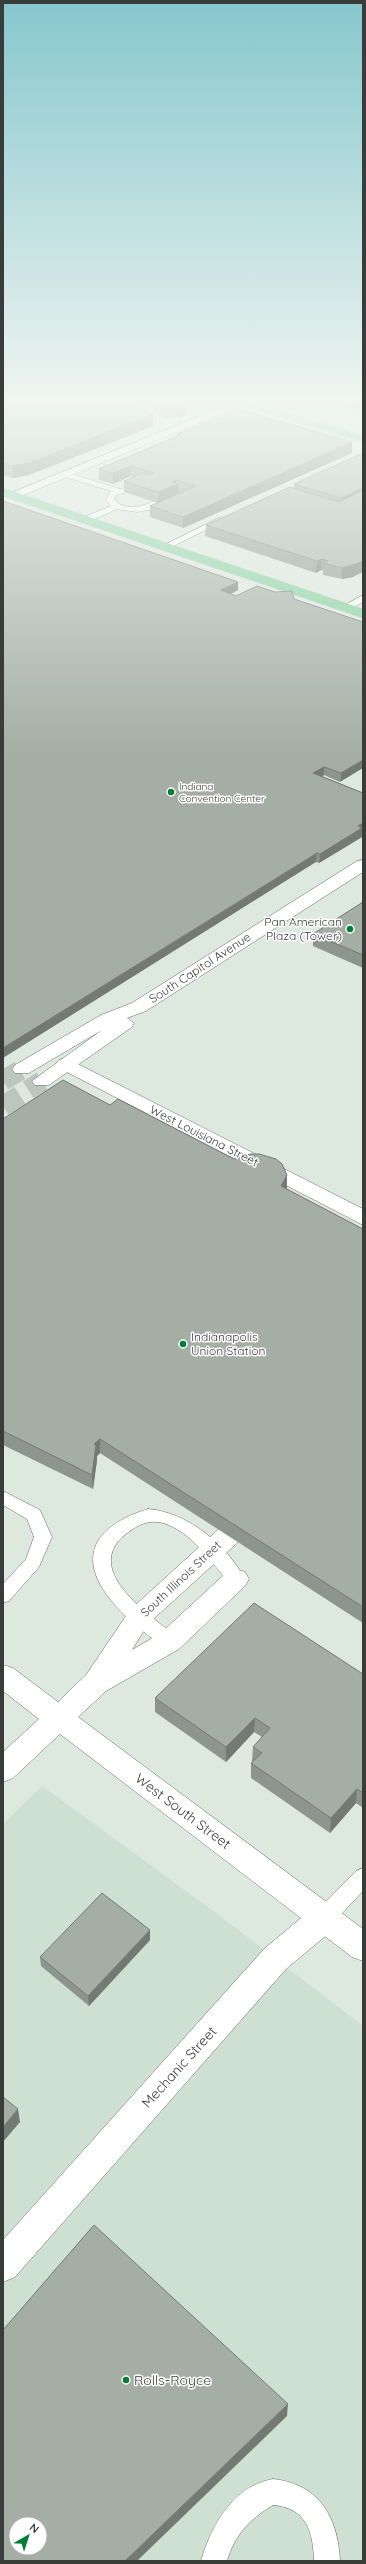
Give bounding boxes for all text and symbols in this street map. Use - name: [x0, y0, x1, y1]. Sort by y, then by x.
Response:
- place label: Indiana Convention Center: [179, 780, 265, 805]
- marker: Indiana Convention Center: [166, 787, 176, 797]
- place label: Pan American Plaza (Tower): [264, 914, 342, 943]
- marker: Pan American Plaza (Tower): [345, 924, 355, 934]
- street label: South Capitol Avenue: [146, 929, 254, 1006]
- street label: West Louisiana Street: [147, 1102, 261, 1169]
- place label: Indianapolis Union Station: [191, 1329, 265, 1358]
- marker: Indianapolis Union Station: [178, 1339, 188, 1349]
- street label: South Illinois Street: [137, 1538, 224, 1620]
- street label: West South Street: [131, 1769, 235, 1853]
- street label: Mechanic Street: [138, 2022, 221, 2112]
- place label: Rolls-Royce: [134, 2371, 211, 2389]
- marker: Rolls-Royce: [121, 2375, 131, 2385]
- north arrow: [8, 2516, 48, 2556]
- text: N: [27, 2520, 42, 2536]

